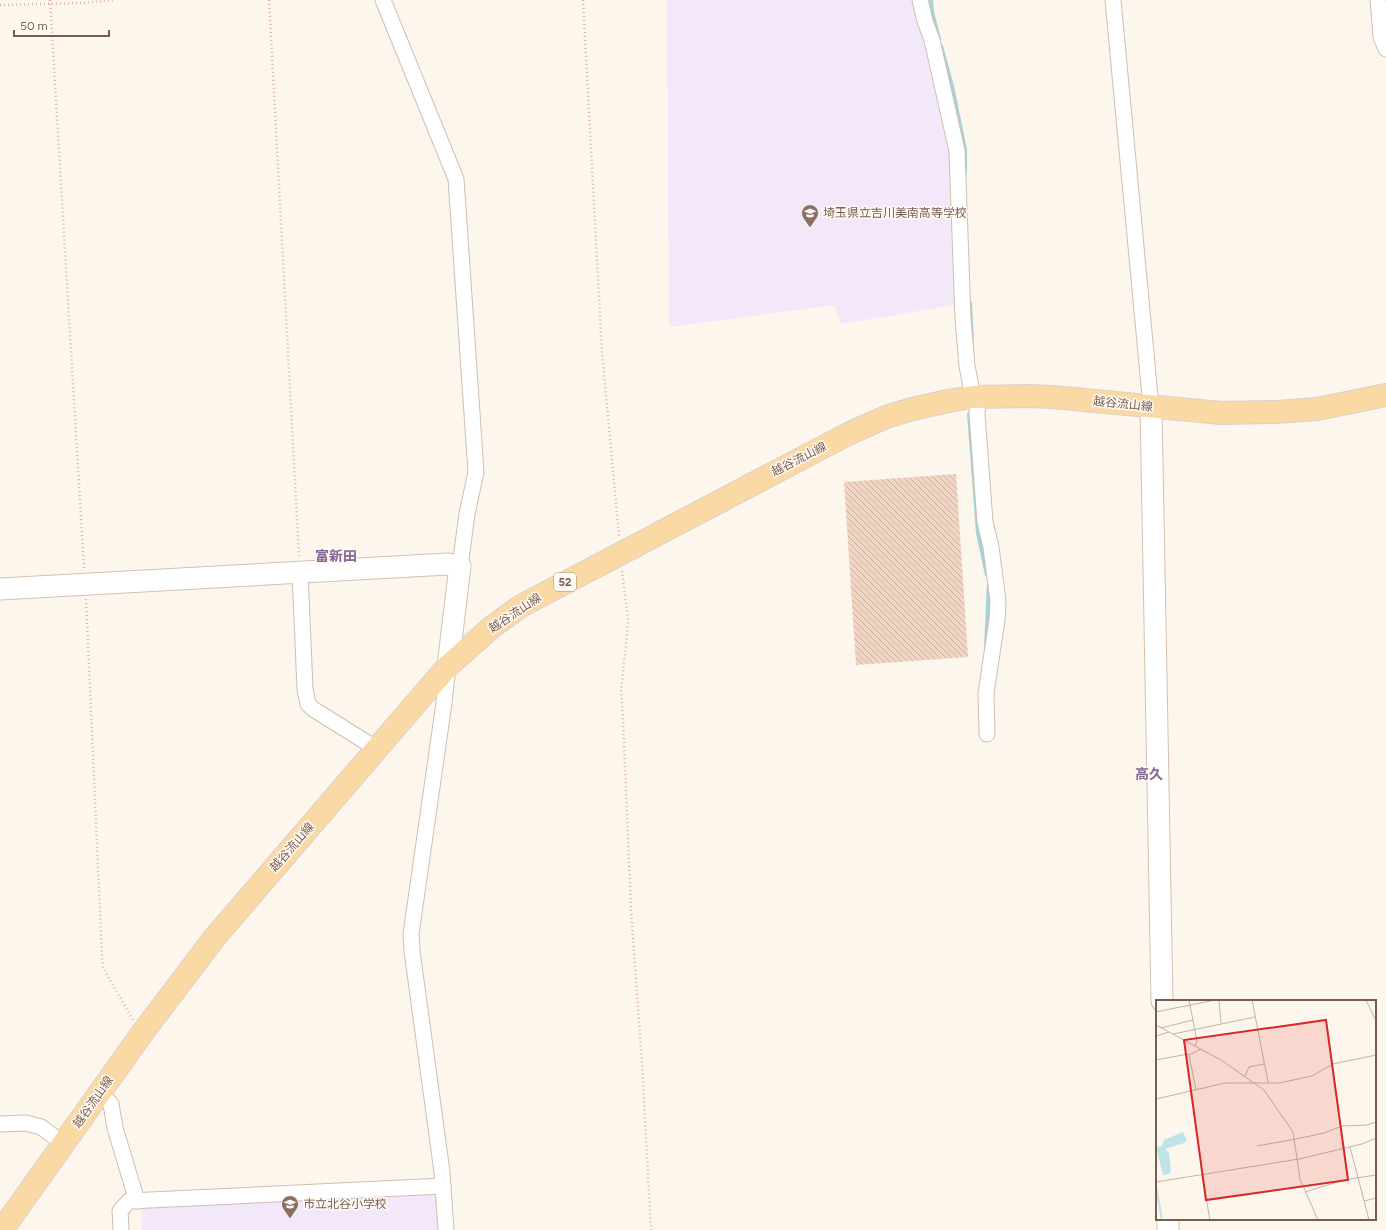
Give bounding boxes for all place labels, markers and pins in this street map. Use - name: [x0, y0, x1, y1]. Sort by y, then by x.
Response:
- school or university icon: 埼玉県立吉川美南高等学校: [800, 203, 820, 228]
- place label: 埼玉県立吉川美南高等学校: [823, 206, 967, 220]
- school or university icon: 市立北谷小学校: [280, 1194, 300, 1219]
- place label: 市立北谷小学校: [303, 1197, 387, 1211]

